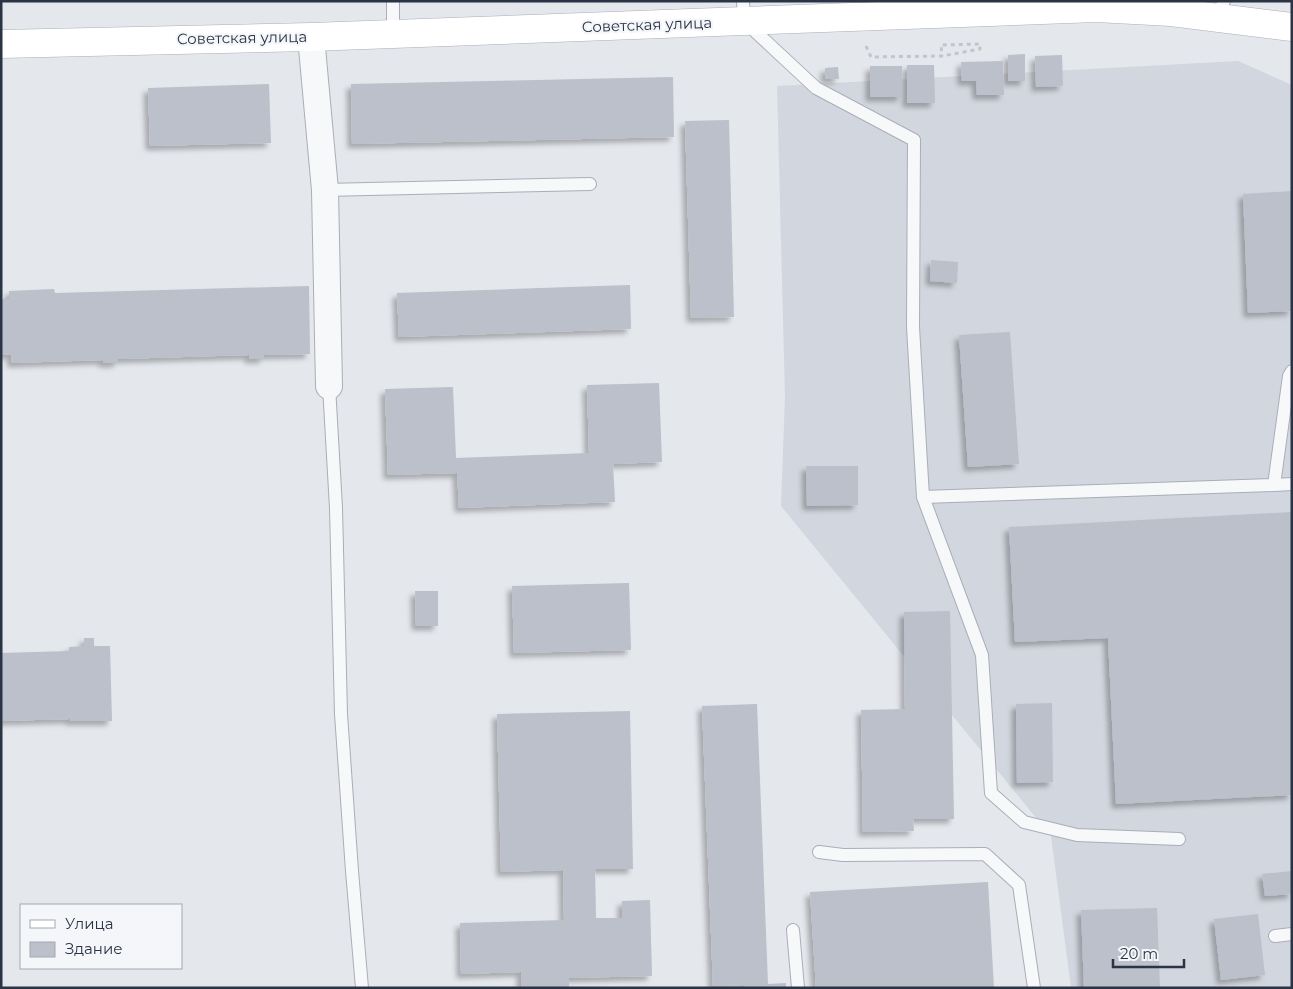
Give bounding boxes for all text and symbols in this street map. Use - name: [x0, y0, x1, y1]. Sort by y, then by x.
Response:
- street label: Советская улица: [582, 13, 712, 36]
- street label: Советская улица: [177, 27, 307, 48]
- legend: [20, 904, 182, 969]
- text: Улица: [65, 914, 113, 933]
- scale bar: [1113, 936, 1184, 968]
- text: Здание: [65, 939, 123, 958]
- text: 20 m: [1120, 944, 1158, 963]

